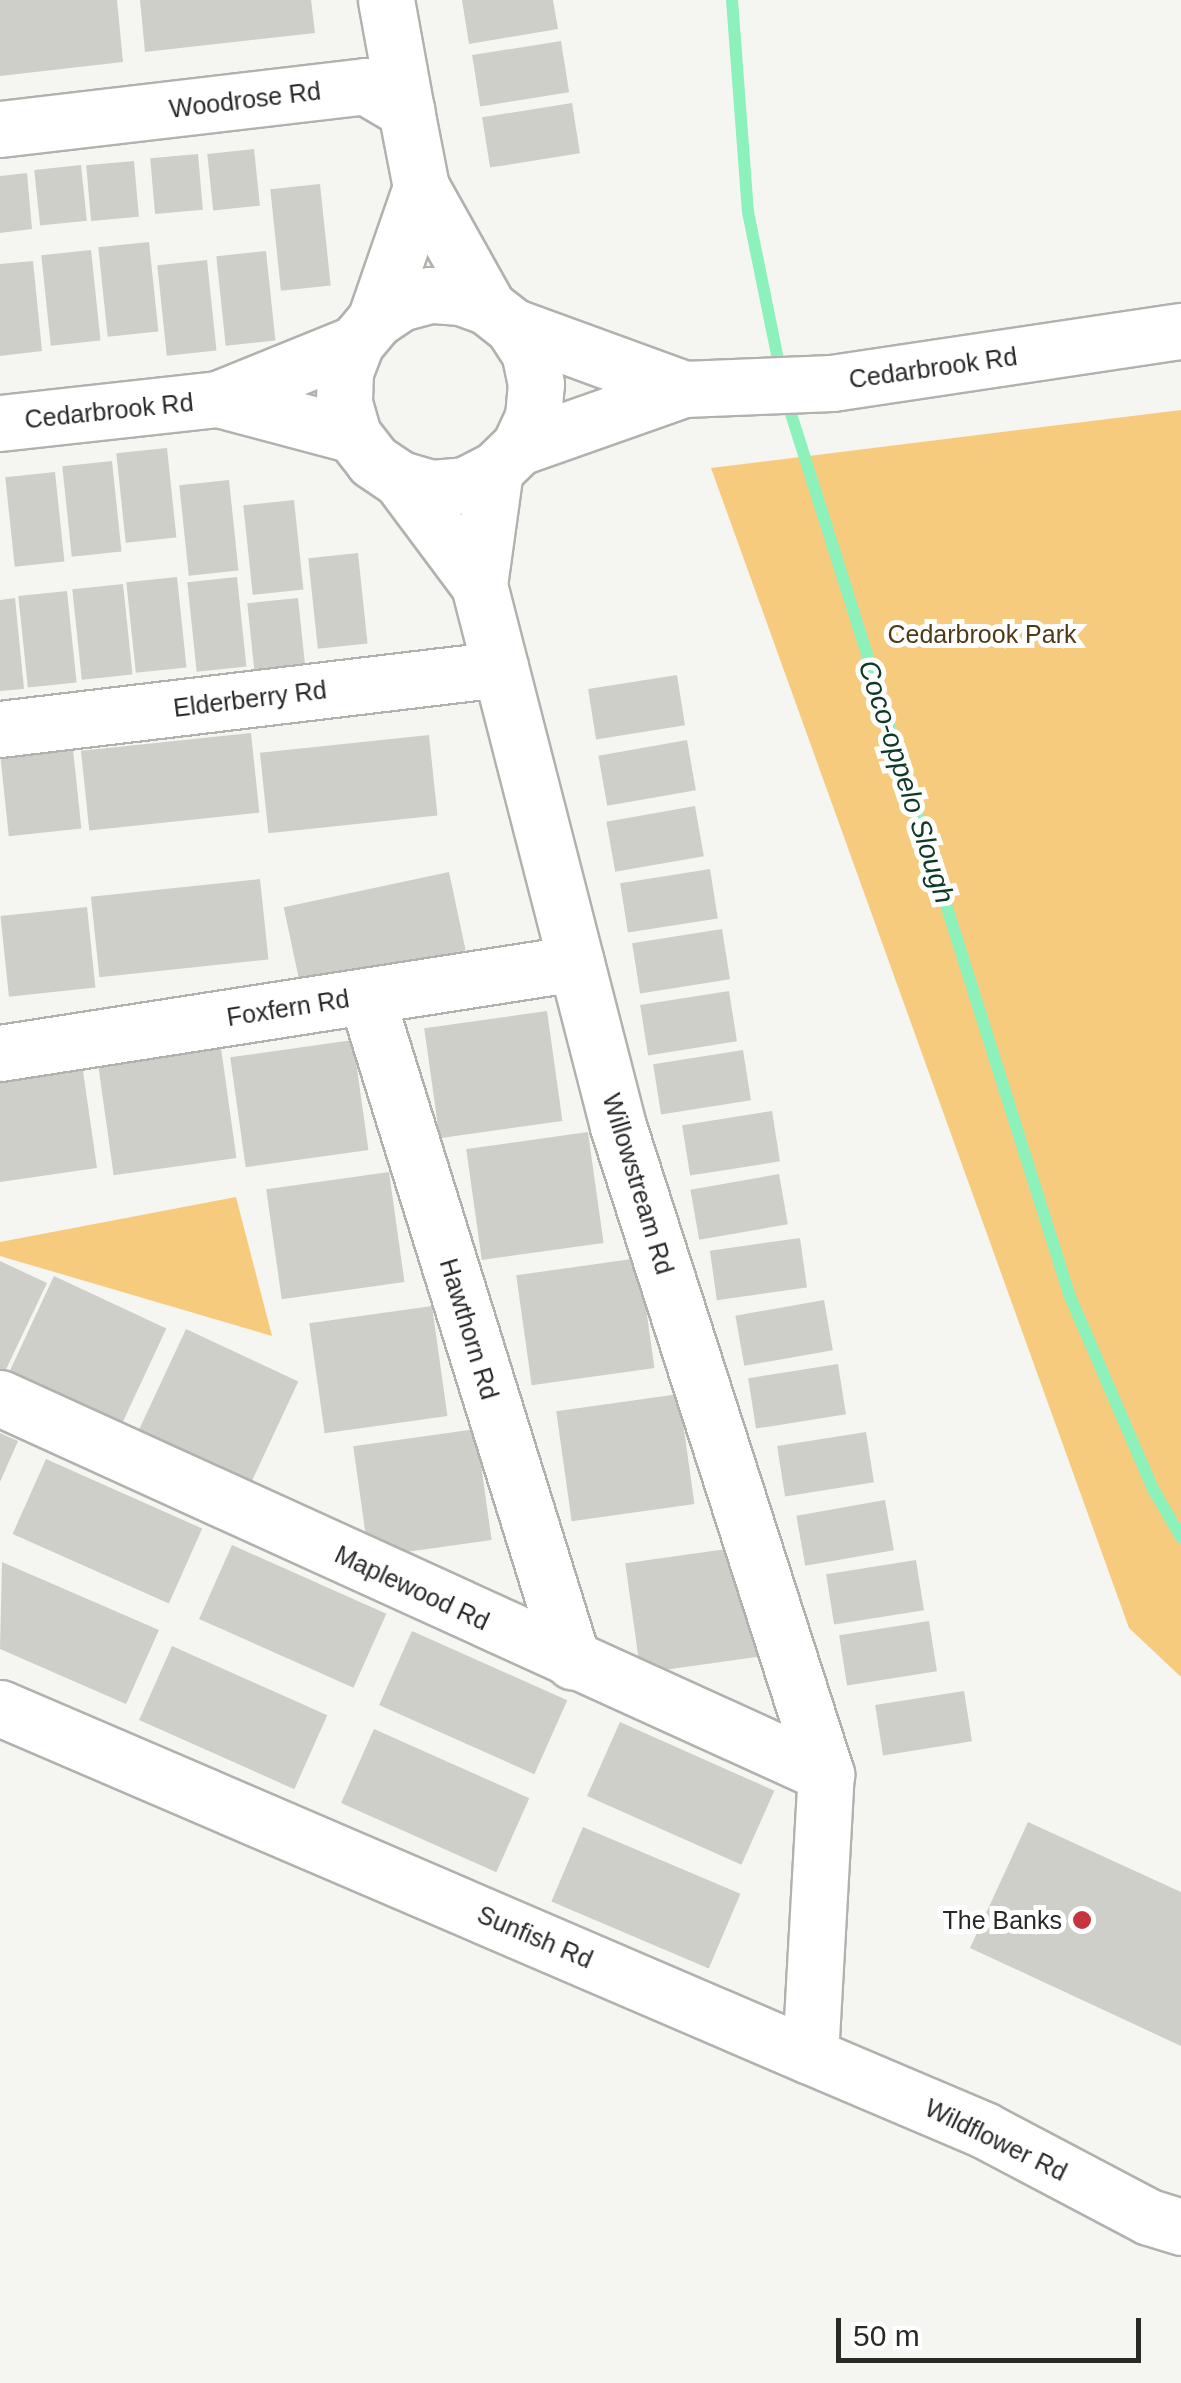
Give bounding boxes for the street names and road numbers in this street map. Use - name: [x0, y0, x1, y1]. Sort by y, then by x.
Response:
- street label: Woodrose Rd: [168, 76, 322, 124]
- street label: Cedarbrook Rd: [847, 341, 1019, 395]
- street label: Cedarbrook Rd: [23, 387, 195, 435]
- street label: Elderberry Rd: [172, 675, 328, 723]
- street label: Foxfern Rd: [225, 984, 351, 1032]
- street label: Willowstream Rd: [596, 1090, 680, 1278]
- street label: Hawthorn Rd: [433, 1255, 505, 1403]
- street label: Maplewood Rd: [330, 1539, 494, 1637]
- street label: Sunfish Rd: [473, 1899, 597, 1975]
- street label: Wildflower Rd: [920, 2093, 1072, 2187]

